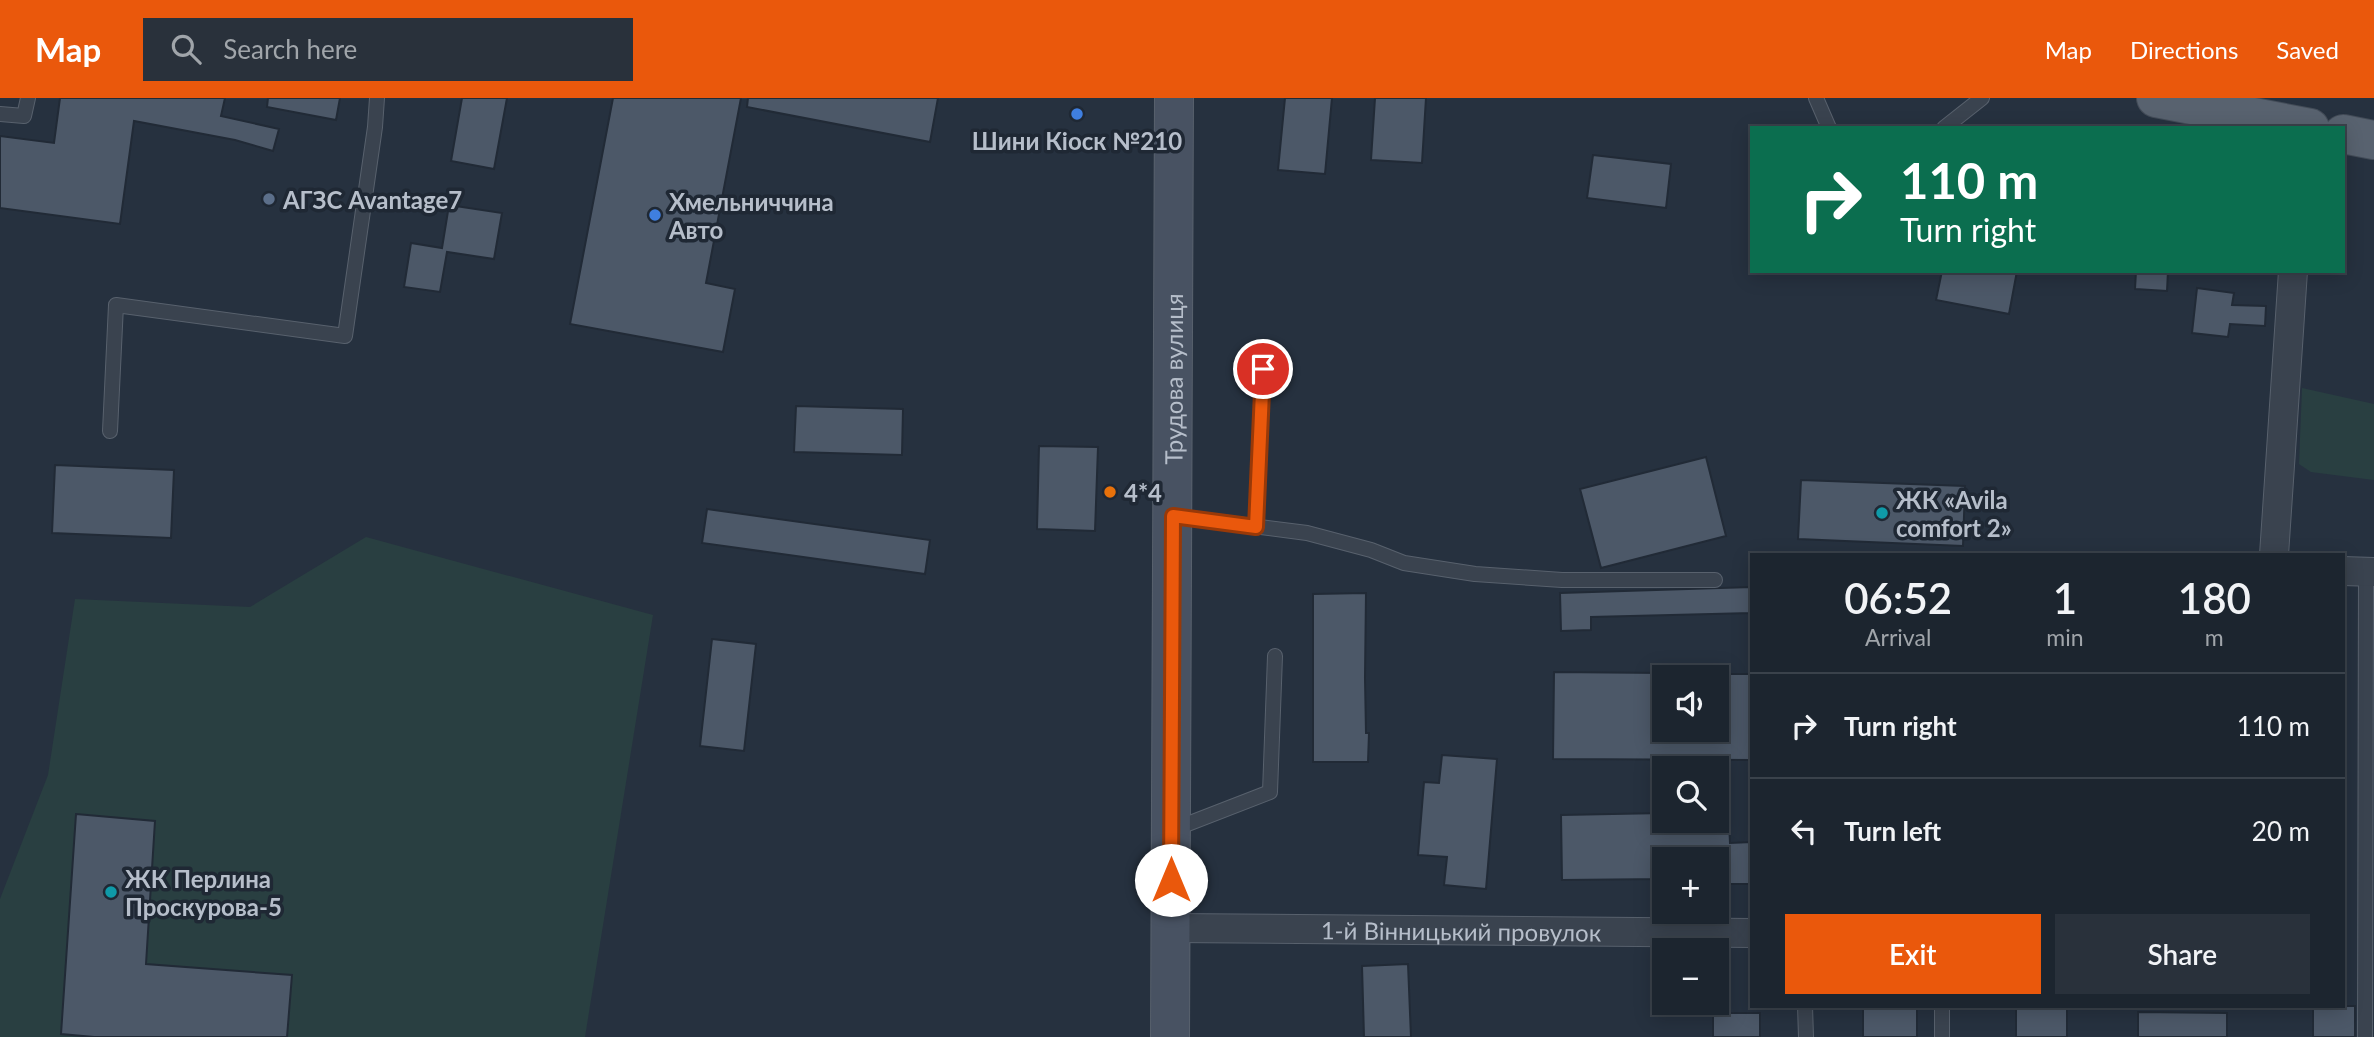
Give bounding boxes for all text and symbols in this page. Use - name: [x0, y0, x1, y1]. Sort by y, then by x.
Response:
- search box: [143, 18, 633, 81]
- text: Map: [35, 29, 101, 69]
- icon: search: [167, 30, 205, 68]
- text: Search here: [223, 33, 357, 65]
- text: Map: [2045, 35, 2092, 64]
- text: Directions: [2130, 35, 2238, 64]
- text: Saved: [2276, 35, 2339, 64]
- marker: Шини Кіоск №210: [1069, 106, 1085, 122]
- place label: Шини Кіоск №210: [972, 126, 1182, 155]
- text: 110 m: [1900, 151, 2038, 209]
- icon: right: [1785, 154, 1876, 245]
- place label: АГЗС Avantage7: [282, 185, 462, 214]
- place label: Хмельниччина Авто: [668, 187, 834, 244]
- marker: АГЗС Avantage7: [261, 191, 277, 207]
- marker: Хмельниччина Авто: [647, 207, 663, 223]
- text: Turn right: [1900, 210, 2036, 249]
- street label: Трудова вулиця: [1158, 293, 1188, 465]
- pin: [1233, 339, 1293, 399]
- icon: arrive: [1244, 350, 1282, 388]
- place label: 4*4: [1124, 478, 1162, 507]
- marker: 4*4: [1102, 484, 1118, 500]
- place label: ЖК «Avila comfort 2»: [1896, 485, 2012, 542]
- marker: ЖК «Avila comfort 2»: [1874, 505, 1890, 521]
- text: 06:52: [1844, 573, 1952, 623]
- text: 1: [2053, 573, 2077, 623]
- text: 180: [2178, 573, 2251, 623]
- text: Arrival: [1865, 623, 1931, 651]
- text: min: [2046, 623, 2084, 651]
- text: m: [2205, 623, 2224, 651]
- map controls: [1652, 665, 1729, 1015]
- button: sound: [1652, 665, 1729, 742]
- icon: right: [1785, 707, 1823, 745]
- text: Turn right: [1844, 710, 1957, 742]
- text: 110 m: [2237, 710, 2310, 742]
- button: search: [1652, 756, 1729, 833]
- icon: left: [1785, 812, 1823, 850]
- text: Turn left: [1844, 815, 1941, 847]
- text: 20 m: [2252, 815, 2310, 847]
- position arrow: [1134, 843, 1208, 917]
- button: +: [1652, 847, 1729, 924]
- place label: ЖК Перлина Проскурова-5: [125, 864, 282, 921]
- marker: ЖК Перлина Проскурова-5: [103, 884, 119, 900]
- button: Exit: [1785, 914, 2041, 994]
- button: Share: [2055, 914, 2310, 994]
- street label: 1-й Вінницький провулок: [1321, 915, 1602, 946]
- button: −: [1652, 938, 1729, 1015]

